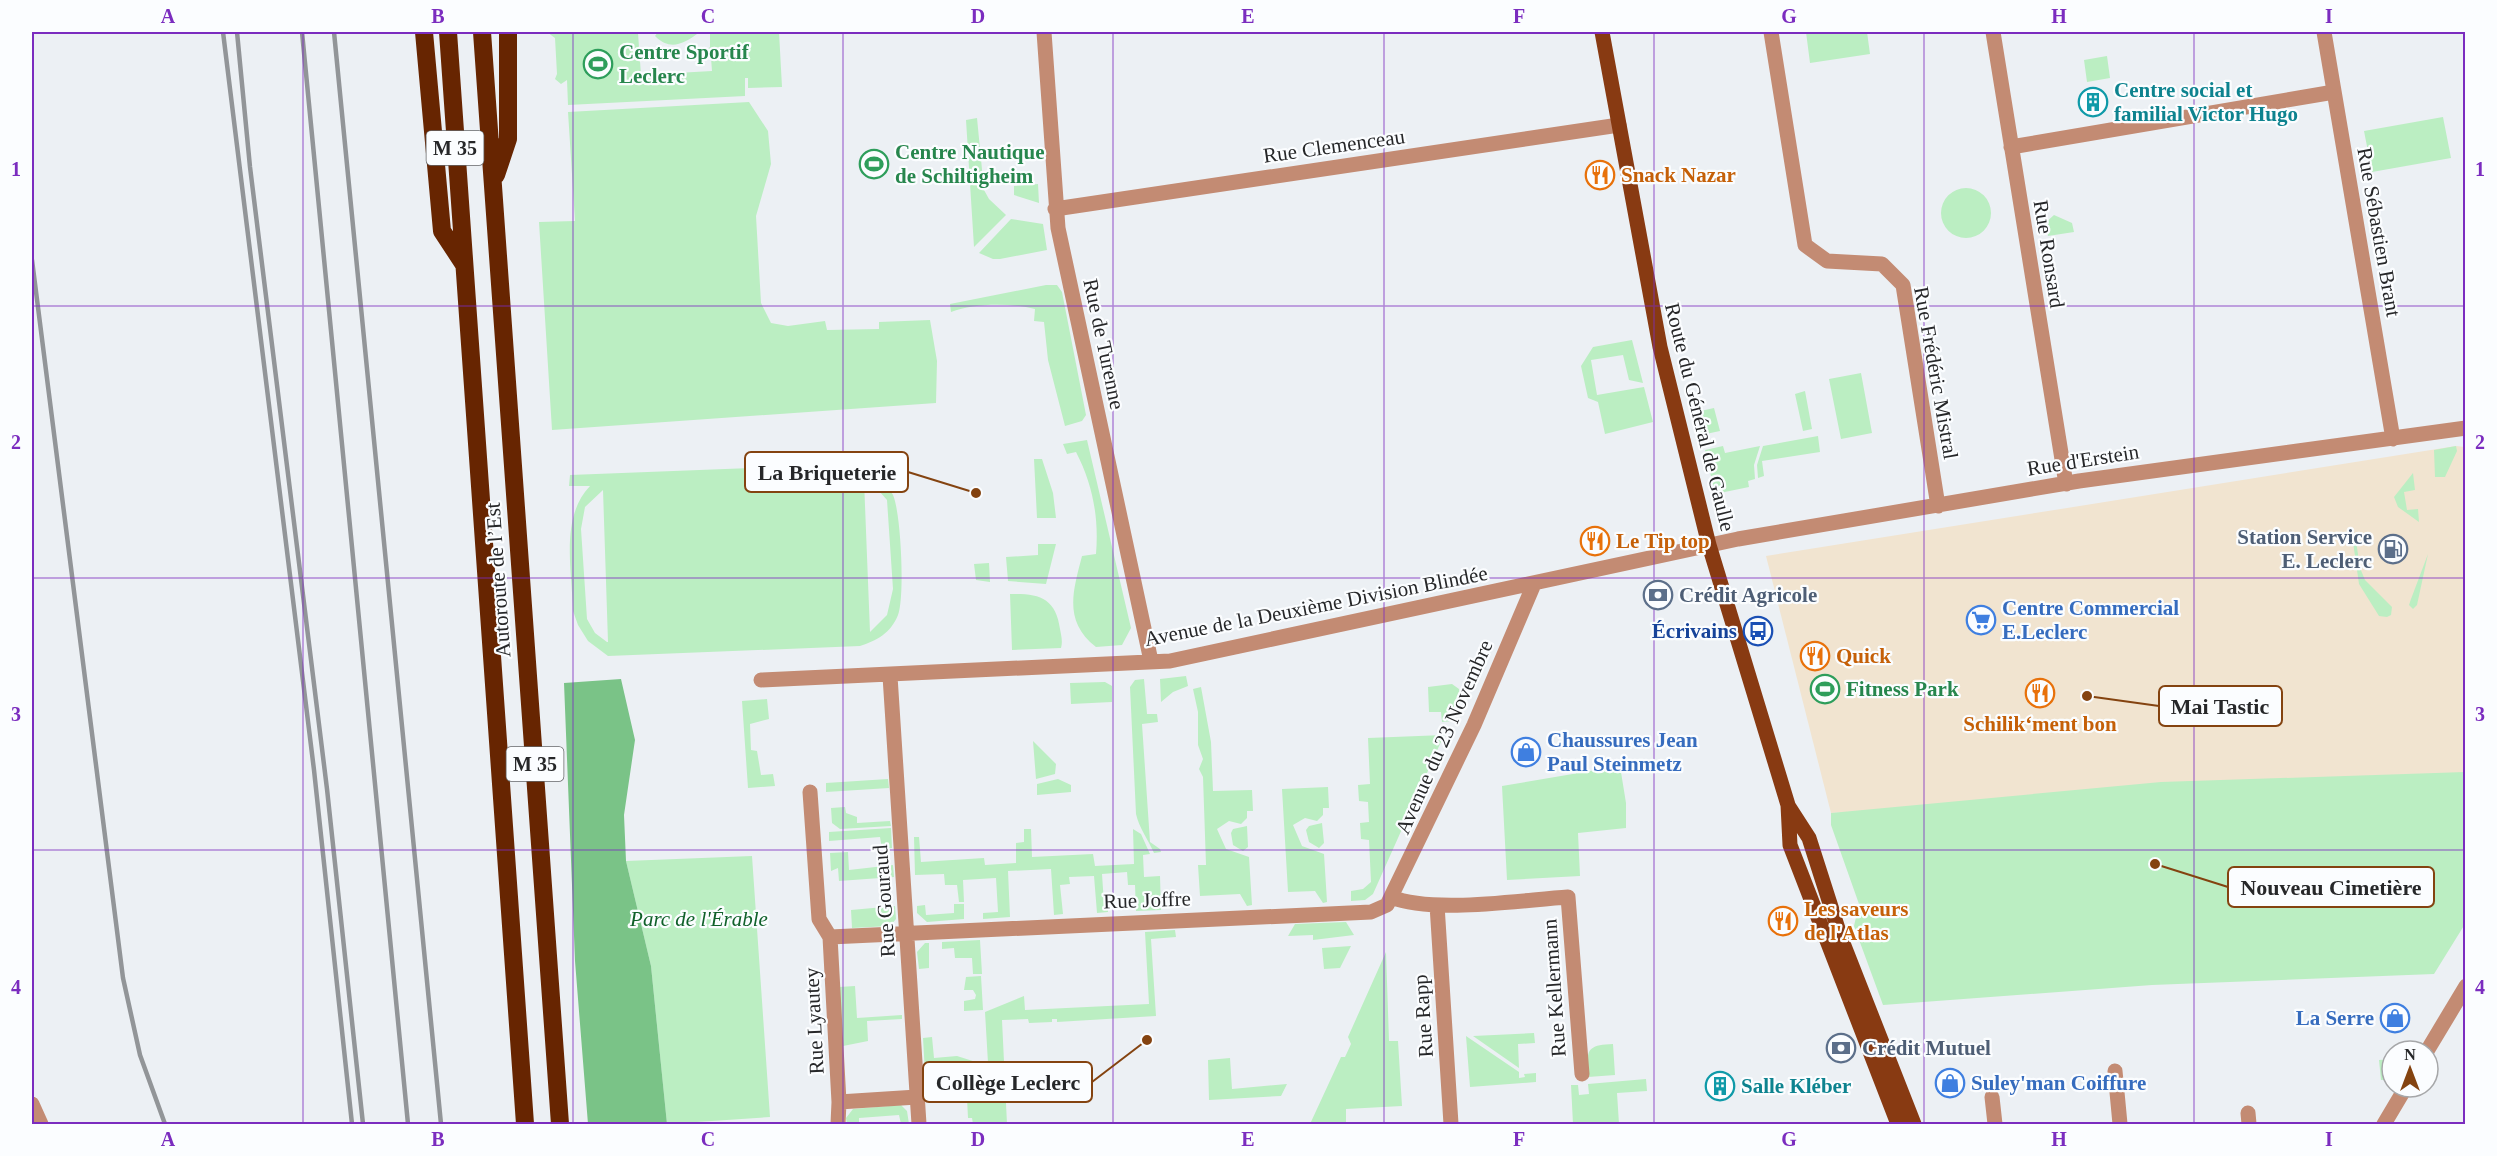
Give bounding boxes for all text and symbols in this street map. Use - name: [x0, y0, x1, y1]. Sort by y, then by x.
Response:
- text: A: [161, 5, 176, 27]
- text: B: [431, 5, 445, 27]
- text: C: [701, 5, 715, 27]
- text: D: [971, 5, 985, 27]
- text: E: [1241, 5, 1255, 27]
- text: F: [1513, 5, 1525, 27]
- text: G: [1781, 5, 1797, 27]
- text: H: [2051, 5, 2067, 27]
- text: I: [2325, 5, 2333, 27]
- place label: Centre Sportif Leclerc: [619, 40, 750, 88]
- sports icon: Centre Sportif Leclerc: [582, 48, 614, 80]
- place label: Centre social et familial Victor Hugo: [2114, 78, 2298, 126]
- building icon: Centre social et familial Victor Hugo: [2077, 86, 2109, 118]
- street label: Rue Clemenceau: [1262, 124, 1407, 168]
- road number: M 35: [426, 131, 484, 165]
- place label: Centre Nautique de Schiltigheim: [895, 140, 1045, 188]
- street label: Rue Sébastien Brant: [2352, 145, 2406, 319]
- sports icon: Centre Nautique de Schiltigheim: [858, 148, 890, 180]
- text: 1: [11, 158, 21, 180]
- text: 1: [2475, 158, 2485, 180]
- restaurant icon: Snack Nazar: [1584, 159, 1616, 191]
- place label: Snack Nazar: [1621, 163, 1736, 187]
- street label: Rue Ronsard: [2029, 198, 2069, 310]
- street label: Rue de Turenne: [1078, 276, 1130, 412]
- street label: Rue Frédéric Mistral: [1909, 285, 1963, 461]
- street label: Route du Général de Gaulle: [1660, 300, 1740, 534]
- text: 2: [11, 431, 21, 453]
- text: 2: [2475, 431, 2485, 453]
- street label: Rue d'Erstein: [2025, 439, 2141, 481]
- callout: La Briqueterie: [745, 452, 908, 492]
- text: La Briqueterie: [758, 460, 897, 485]
- street label: Autoroute de l’Est: [481, 502, 515, 658]
- restaurant icon: Le Tip top: [1579, 525, 1611, 557]
- place label: Station Service E. Leclerc: [2237, 525, 2372, 573]
- place label: Le Tip top: [1616, 529, 1710, 553]
- fuel station icon: Station Service E. Leclerc: [2377, 533, 2409, 565]
- street label: Avenue de la Deuxième Division Blindée: [1142, 561, 1490, 651]
- bank icon: Crédit Agricole: [1642, 579, 1674, 611]
- place label: Crédit Agricole: [1679, 583, 1817, 607]
- place label: Centre Commercial E.Leclerc: [2002, 596, 2179, 644]
- supermarket icon: Centre Commercial E.Leclerc: [1965, 604, 1997, 636]
- bus stop icon: Écrivains: [1742, 615, 1774, 647]
- place label: Écrivains: [1652, 619, 1737, 643]
- street label: Avenue du 23 Novembre: [1390, 636, 1498, 838]
- restaurant icon: Quick: [1799, 640, 1831, 672]
- place label: Quick: [1836, 644, 1891, 668]
- sports icon: Fitness Park: [1809, 673, 1841, 705]
- place label: Fitness Park: [1846, 677, 1959, 701]
- restaurant icon: Schilik‘ment bon: [2024, 677, 2056, 709]
- callout: Mai Tastic: [2159, 686, 2282, 726]
- text: Mai Tastic: [2171, 694, 2269, 719]
- text: 3: [11, 703, 21, 725]
- text: 3: [2475, 703, 2485, 725]
- place label: Schilik‘ment bon: [1963, 712, 2117, 736]
- place label: Chaussures Jean Paul Steinmetz: [1547, 728, 1698, 776]
- shop icon: Chaussures Jean Paul Steinmetz: [1510, 736, 1542, 768]
- road number: M 35: [506, 747, 564, 781]
- street label: Rue Gouraud: [868, 844, 900, 958]
- callout: Nouveau Cimetière: [2228, 867, 2434, 907]
- text: Nouveau Cimetière: [2240, 875, 2422, 900]
- street label: Rue Joffre: [1103, 886, 1191, 914]
- place label: Les saveurs de l'Atlas: [1804, 897, 1908, 945]
- restaurant icon: Les saveurs de l'Atlas: [1767, 905, 1799, 937]
- park label: Parc de l'Érable: [629, 907, 768, 931]
- street label: Rue Kellermann: [1537, 918, 1571, 1058]
- street label: Rue Lyautey: [799, 967, 829, 1075]
- street label: Rue Rapp: [1408, 974, 1438, 1058]
- text: 4: [11, 976, 21, 998]
- text: 4: [2475, 976, 2485, 998]
- shop icon: La Serre: [2379, 1002, 2411, 1034]
- place label: La Serre: [2296, 1006, 2374, 1030]
- bank icon: Crédit Mutuel: [1825, 1032, 1857, 1064]
- place label: Crédit Mutuel: [1862, 1036, 1991, 1060]
- north arrow: [2380, 1039, 2440, 1099]
- text: N: [2404, 1046, 2416, 1063]
- callout: Collège Leclerc: [923, 1062, 1092, 1102]
- shop icon: Suley'man Coiffure: [1934, 1067, 1966, 1099]
- text: Collège Leclerc: [936, 1070, 1080, 1095]
- building icon: Salle Kléber: [1704, 1070, 1736, 1102]
- place label: Suley'man Coiffure: [1971, 1071, 2146, 1095]
- place label: Salle Kléber: [1741, 1074, 1851, 1098]
- text: A: [161, 1128, 176, 1150]
- text: B: [431, 1128, 445, 1150]
- text: C: [701, 1128, 715, 1150]
- text: D: [971, 1128, 985, 1150]
- text: E: [1241, 1128, 1255, 1150]
- text: F: [1513, 1128, 1525, 1150]
- text: G: [1781, 1128, 1797, 1150]
- text: H: [2051, 1128, 2067, 1150]
- text: I: [2325, 1128, 2333, 1150]

